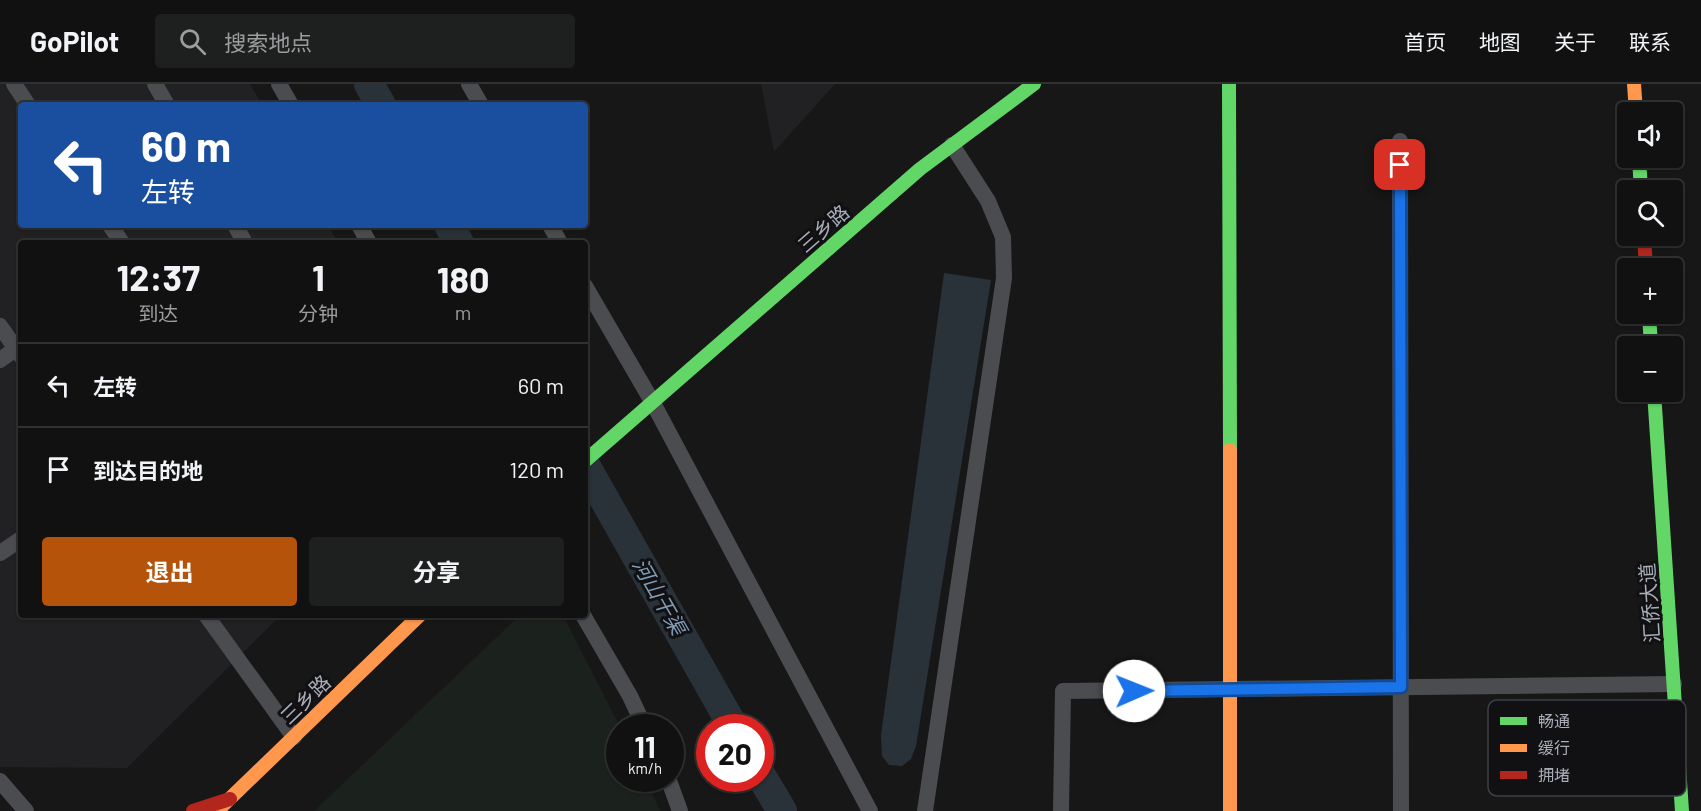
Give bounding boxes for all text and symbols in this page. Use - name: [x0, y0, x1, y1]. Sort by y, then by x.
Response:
- search box: [155, 14, 575, 68]
- text: GoPilot: [30, 24, 119, 58]
- icon: search: [176, 25, 209, 58]
- text: 搜索地点: [224, 29, 312, 55]
- text: 首页: [1404, 29, 1446, 54]
- text: 地图: [1479, 29, 1521, 54]
- text: 关于: [1554, 29, 1596, 54]
- text: 联系: [1629, 29, 1671, 54]
- map controls: [1617, 102, 1683, 402]
- button: sound: [1617, 102, 1683, 168]
- text: 60 m: [141, 120, 231, 170]
- icon: left: [42, 126, 120, 204]
- pin: [1374, 139, 1425, 190]
- icon: arrive: [1383, 148, 1416, 181]
- text: 左转: [141, 175, 195, 207]
- button: search: [1617, 180, 1683, 246]
- street label: 三乡路: [792, 199, 854, 257]
- text: 12:37: [116, 255, 200, 298]
- text: 1: [312, 255, 325, 298]
- text: 180: [437, 257, 490, 300]
- button: +: [1617, 258, 1683, 324]
- text: m: [455, 300, 471, 324]
- text: 到达: [138, 301, 178, 325]
- text: 分钟: [298, 301, 338, 325]
- button: −: [1617, 336, 1683, 402]
- icon: left: [42, 369, 75, 402]
- text: 60 m: [518, 372, 564, 398]
- text: 左转: [93, 373, 137, 399]
- icon: arrive: [42, 453, 75, 486]
- text: 120 m: [509, 456, 564, 482]
- text: 到达目的地: [93, 457, 203, 483]
- button: 退出: [42, 537, 297, 606]
- button: 分享: [309, 537, 564, 606]
- water label: 河山干渠: [628, 553, 693, 641]
- street label: 汇侨大道: [1634, 562, 1664, 644]
- position arrow: [1102, 659, 1166, 723]
- street label: 三乡路: [275, 670, 335, 728]
- legend: [1488, 700, 1686, 796]
- text: 畅通: [1538, 711, 1570, 730]
- speed limit sign: 20: [696, 714, 774, 792]
- text: 11: [634, 728, 656, 764]
- text: 缓行: [1538, 738, 1570, 757]
- text: km/h: [628, 759, 662, 777]
- text: 拥堵: [1538, 765, 1570, 784]

